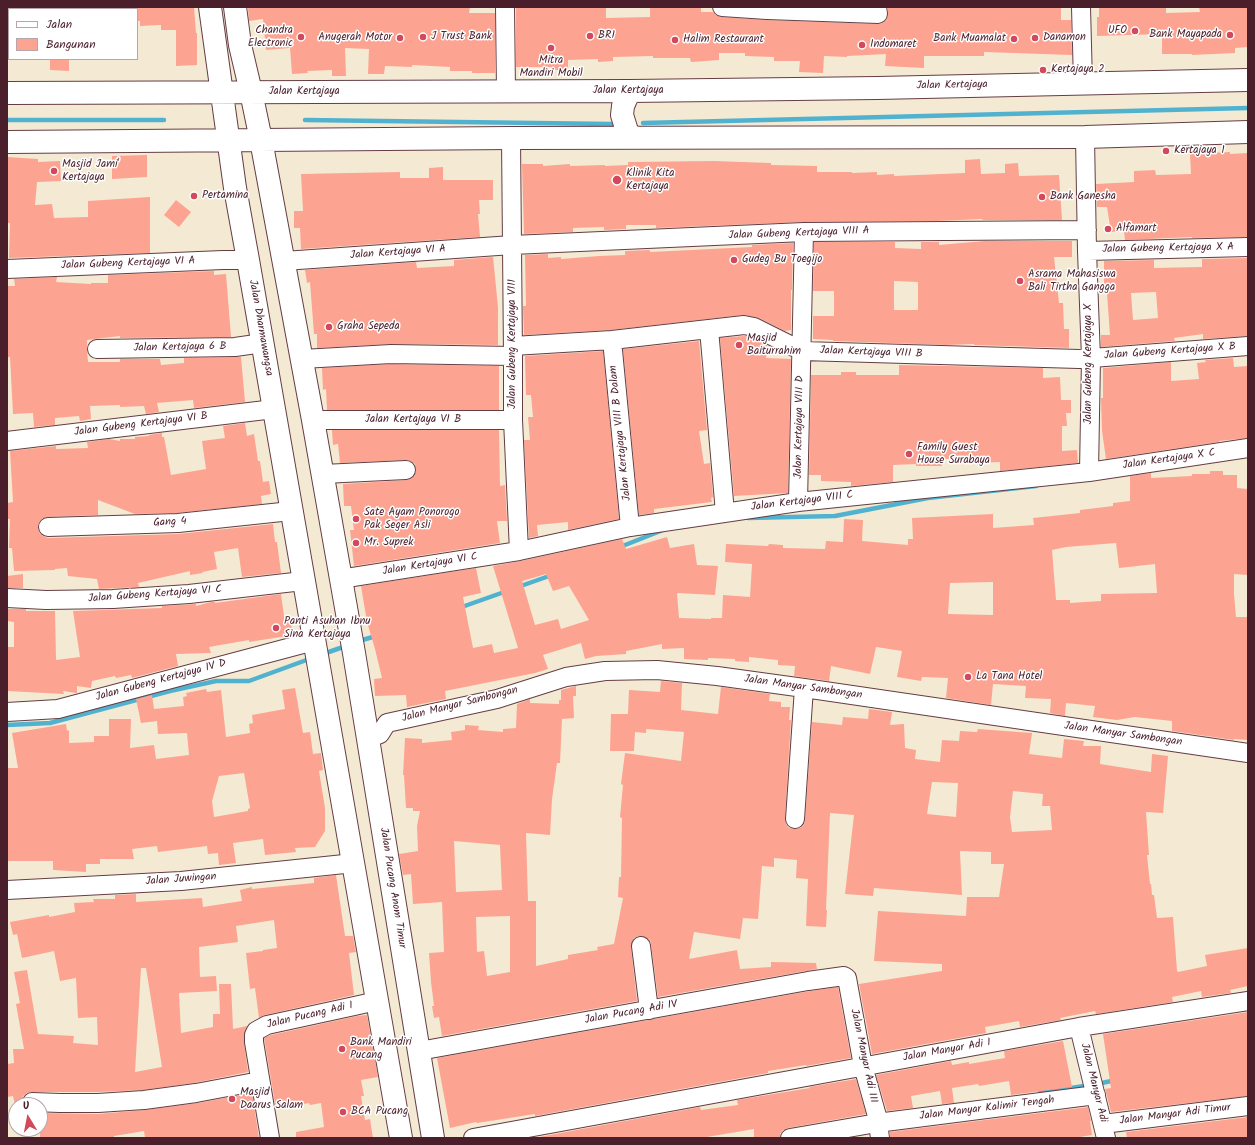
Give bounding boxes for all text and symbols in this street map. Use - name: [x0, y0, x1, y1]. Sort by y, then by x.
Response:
- legend: [8, 8, 138, 60]
- text: Jalan: [46, 15, 72, 34]
- place label: Chandra Electronic: [248, 24, 293, 50]
- place label: UFO: [1108, 24, 1127, 38]
- marker: UFO: [1130, 26, 1140, 36]
- place label: Bank Mayapada: [1149, 28, 1222, 42]
- place label: BRI: [598, 29, 615, 43]
- place label: J Trust Bank: [431, 30, 492, 44]
- marker: Bank Mayapada: [1225, 30, 1235, 40]
- place label: Anugerah Motor: [318, 31, 392, 45]
- marker: BRI: [585, 31, 595, 41]
- place label: Danamon: [1043, 31, 1086, 45]
- marker: Chandra Electronic: [296, 32, 306, 42]
- marker: J Trust Bank: [418, 32, 428, 42]
- place label: Bank Muamalat: [933, 32, 1006, 46]
- marker: Anugerah Motor: [395, 33, 405, 43]
- place label: Halim Restaurant: [683, 33, 764, 47]
- marker: Danamon: [1030, 33, 1040, 43]
- marker: Bank Muamalat: [1009, 34, 1019, 44]
- text: Bangunan: [46, 35, 96, 54]
- marker: Halim Restaurant: [670, 35, 680, 45]
- place label: Indomaret: [870, 38, 917, 52]
- marker: Indomaret: [857, 40, 867, 50]
- marker: Mitra Mandiri Mobil: [546, 43, 556, 53]
- place label: Mitra Mandiri Mobil: [519, 54, 583, 80]
- place label: Kertajaya 2: [1051, 63, 1105, 77]
- marker: Kertajaya 2: [1038, 65, 1048, 75]
- street label: Jalan Kertajaya: [916, 79, 988, 93]
- street label: Jalan Kertajaya: [592, 84, 664, 98]
- street label: Jalan Kertajaya: [268, 85, 340, 99]
- place label: Kertajaya 1: [1174, 144, 1225, 158]
- marker: Kertajaya 1: [1161, 146, 1171, 156]
- place label: Masjid Jami' Kertajaya: [62, 158, 119, 184]
- marker: Masjid Jami' Kertajaya: [49, 166, 59, 176]
- place label: Klinik Kita Kertajaya: [626, 167, 674, 193]
- marker: Klinik Kita Kertajaya: [611, 174, 623, 186]
- place label: Pertamina: [202, 189, 248, 203]
- place label: Bank Ganesha: [1050, 190, 1116, 204]
- marker: Pertamina: [189, 191, 199, 201]
- marker: Bank Ganesha: [1037, 192, 1047, 202]
- place label: Alfamart: [1116, 222, 1156, 236]
- marker: Alfamart: [1103, 224, 1113, 234]
- street label: Jalan Gubeng Kertajaya VIII A: [728, 225, 870, 243]
- street label: Jalan Gubeng Kertajaya X A: [1102, 241, 1234, 257]
- street label: Jalan Kertajaya VI A: [350, 243, 446, 263]
- place label: Gudeg Bu Toegijo: [742, 253, 822, 267]
- street label: Jalan Gubeng Kertajaya VI A: [61, 255, 195, 273]
- marker: Gudeg Bu Toegijo: [729, 255, 739, 265]
- place label: Asrama Mahasiswa Bali Tirtha Gangga: [1028, 268, 1116, 294]
- marker: Asrama Mahasiswa Bali Tirtha Gangga: [1015, 276, 1025, 286]
- street label: Jalan Dharmawangsa: [245, 279, 275, 377]
- street label: Jalan Gubeng Kertajaya VIII: [506, 279, 520, 409]
- street label: Jalan Gubeng Kertajaya X: [1082, 304, 1096, 424]
- place label: Graha Sepeda: [337, 320, 400, 334]
- marker: Graha Sepeda: [324, 322, 334, 332]
- place label: Masjid Baiturrahim: [747, 332, 801, 358]
- marker: Masjid Baiturrahim: [734, 340, 744, 350]
- street label: Jalan Kertajaya 6 B: [133, 341, 227, 355]
- street label: Jalan Gubeng Kertajaya X B: [1104, 341, 1236, 363]
- street label: Jalan Kertajaya VIII B: [819, 345, 923, 361]
- street label: Jalan Kertajaya VIII B Dalam: [607, 364, 635, 502]
- street label: Jalan Kertajaya VIII D: [793, 375, 807, 479]
- street label: Jalan Gubeng Kertajaya VI B: [73, 410, 209, 440]
- street label: Jalan Kertajaya VI B: [365, 413, 461, 427]
- place label: Family Guest House Surabaya: [917, 441, 990, 467]
- street label: Jalan Kertajaya X C: [1122, 447, 1216, 473]
- marker: Family Guest House Surabaya: [904, 449, 914, 459]
- street label: Jalan Kertajaya VIII C: [750, 489, 854, 515]
- place label: Sate Ayam Ponorogo Pak Seger Asli: [364, 506, 459, 532]
- marker: Sate Ayam Ponorogo Pak Seger Asli: [351, 514, 361, 524]
- street label: Gang 4: [153, 516, 187, 530]
- place label: Mr. Suprek: [364, 536, 413, 550]
- marker: Mr. Suprek: [351, 538, 361, 548]
- street label: Jalan Kertajaya VI C: [382, 551, 478, 579]
- street label: Jalan Gubeng Kertajaya VI C: [88, 584, 222, 606]
- place label: Panti Asuhan Ibnu Sina Kertajaya: [284, 615, 371, 641]
- marker: Panti Asuhan Ibnu Sina Kertajaya: [271, 623, 281, 633]
- street label: Jalan Gubeng Kertajaya IV D: [94, 657, 228, 705]
- place label: La Tana Hotel: [976, 670, 1042, 684]
- marker: La Tana Hotel: [963, 672, 973, 682]
- street label: Jalan Manyar Sambongan: [743, 673, 863, 703]
- street label: Jalan Manyar Sambongan: [401, 684, 519, 726]
- street label: Jalan Manyar Sambongan: [1063, 720, 1183, 750]
- street label: Jalan Pucang Anom Timur: [376, 827, 408, 949]
- street label: Jalan Juwingan: [145, 871, 217, 889]
- street label: Jalan Pucang Adi IV: [584, 998, 678, 1028]
- street label: Jalan Pucang Adi I: [266, 1000, 354, 1032]
- street label: Jalan Manyar Adi III: [847, 1008, 879, 1104]
- place label: Bank Mandiri Pucang: [350, 1036, 412, 1062]
- street label: Jalan Manyar Adi I: [902, 1037, 992, 1065]
- street label: Jalan Manyar Adi: [1077, 1042, 1109, 1124]
- marker: Bank Mandiri Pucang: [337, 1044, 347, 1054]
- place label: Masjid Daarus Salam: [240, 1086, 303, 1112]
- marker: Masjid Daarus Salam: [227, 1094, 237, 1104]
- street label: Jalan Manyar Kalimir Tengah: [919, 1094, 1055, 1124]
- north arrow: [8, 1097, 48, 1137]
- text: U: [21, 1097, 31, 1116]
- street label: Jalan Manyar Adi Timur: [1119, 1102, 1231, 1128]
- place label: BCA Pucang: [351, 1105, 408, 1119]
- marker: BCA Pucang: [338, 1107, 348, 1117]

